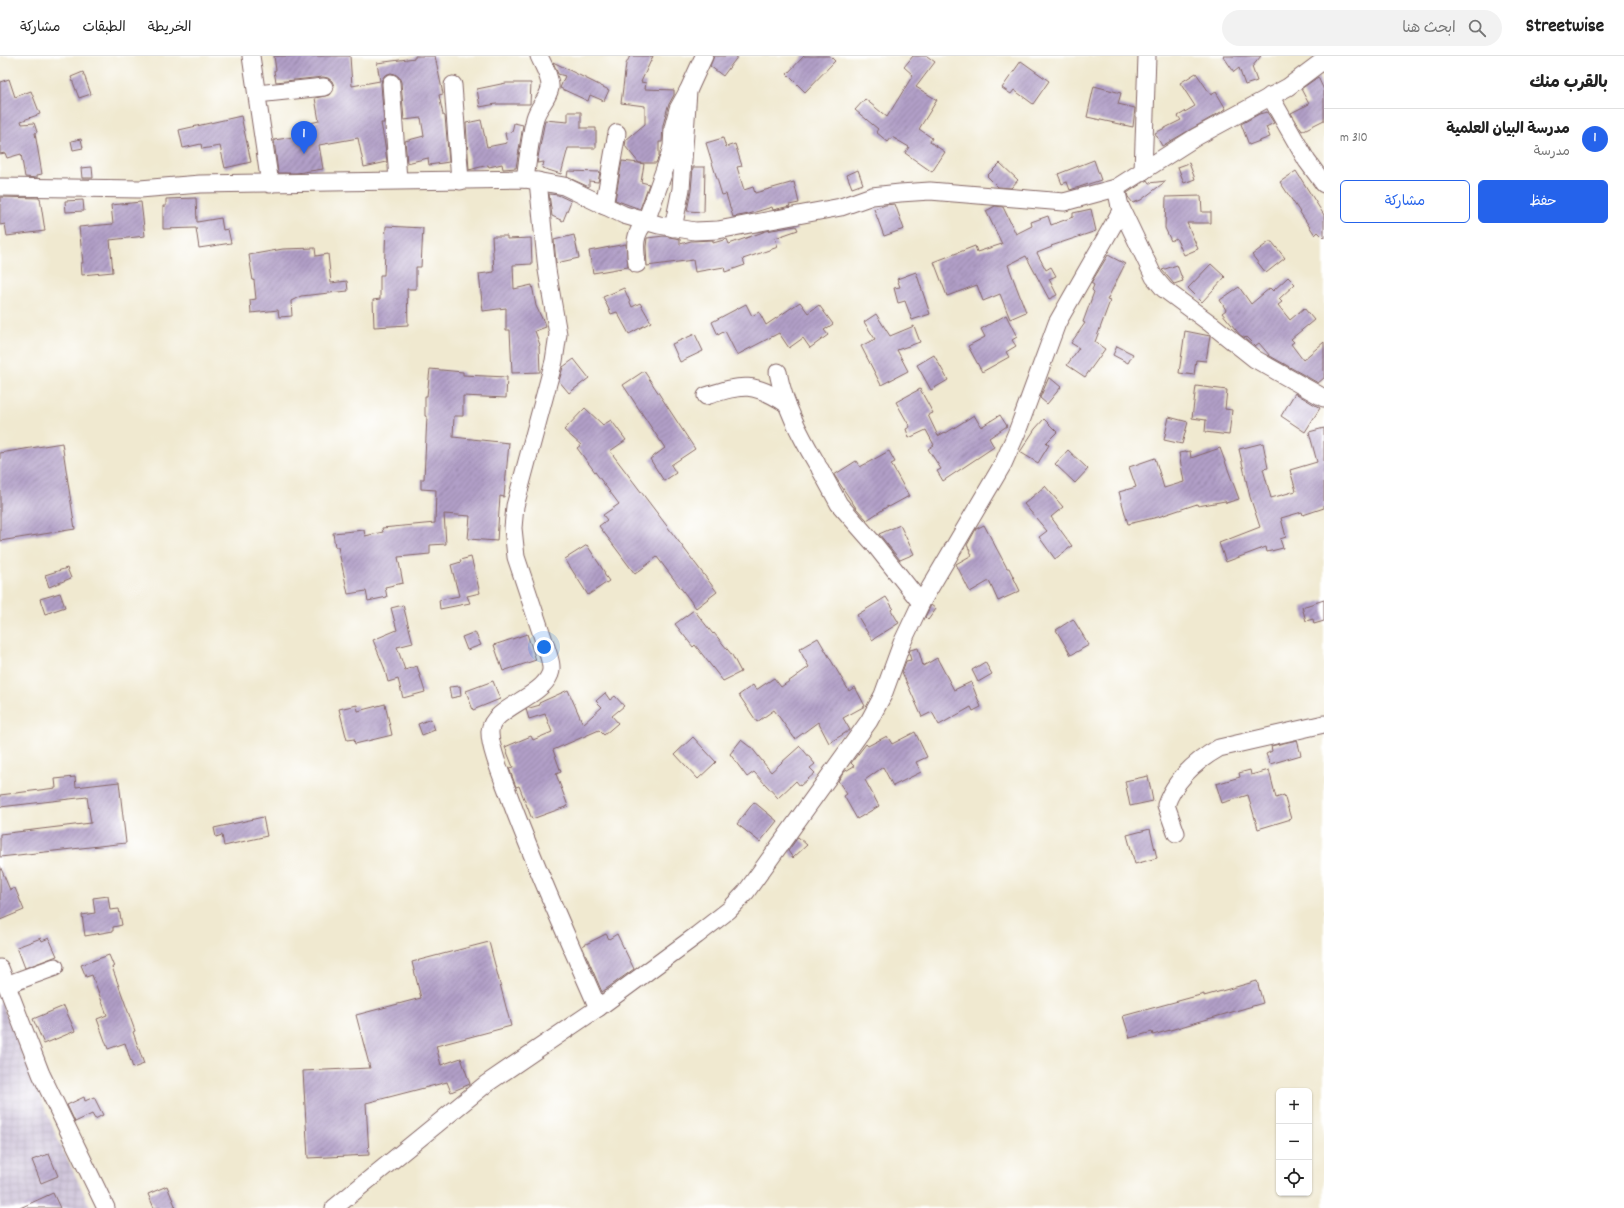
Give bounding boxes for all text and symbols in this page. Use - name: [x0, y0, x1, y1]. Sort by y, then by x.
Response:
- search box: [1222, 10, 1502, 46]
- text: Streetwise: [1526, 14, 1604, 41]
- icon: search: [1466, 17, 1488, 39]
- text: مشاركة: [20, 18, 60, 38]
- text: الطبقات: [82, 18, 126, 38]
- text: الخريطة: [148, 18, 191, 38]
- text: ابحث هنا: [1402, 18, 1456, 40]
- text: بالقرب منك: [1530, 72, 1608, 96]
- text: مدرسة البيان العلمية: [1446, 119, 1570, 141]
- pin: 1: [291, 121, 317, 154]
- text: 310 m: [1340, 129, 1368, 148]
- text: 1: [1594, 129, 1596, 148]
- text: مدرسة: [1534, 143, 1570, 162]
- button: مشاركة: [1340, 180, 1470, 223]
- button: حفظ: [1478, 180, 1608, 223]
- your location: [534, 637, 554, 657]
- map controls: [1276, 1088, 1312, 1196]
- button: +: [1276, 1088, 1312, 1124]
- button: −: [1276, 1124, 1312, 1160]
- button: locate: [1276, 1160, 1312, 1196]

